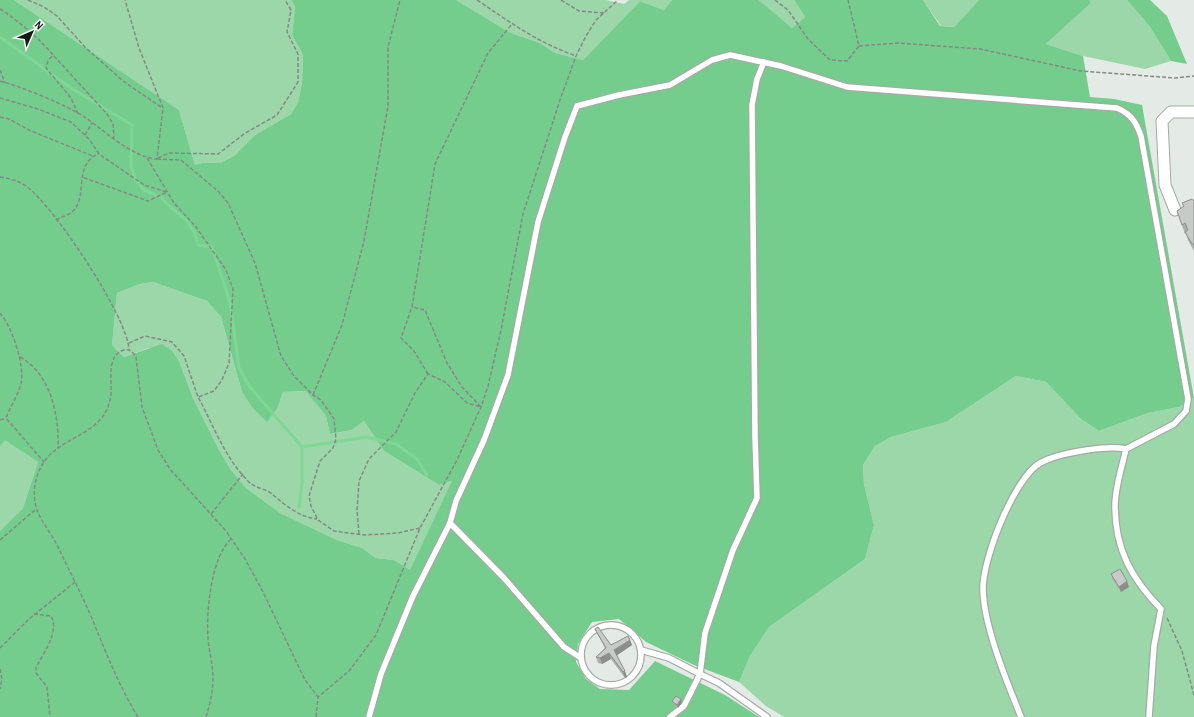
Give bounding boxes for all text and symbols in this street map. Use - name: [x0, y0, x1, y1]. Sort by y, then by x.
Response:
- north arrow: [12, 12, 52, 52]
- text: N: [32, 18, 46, 32]

